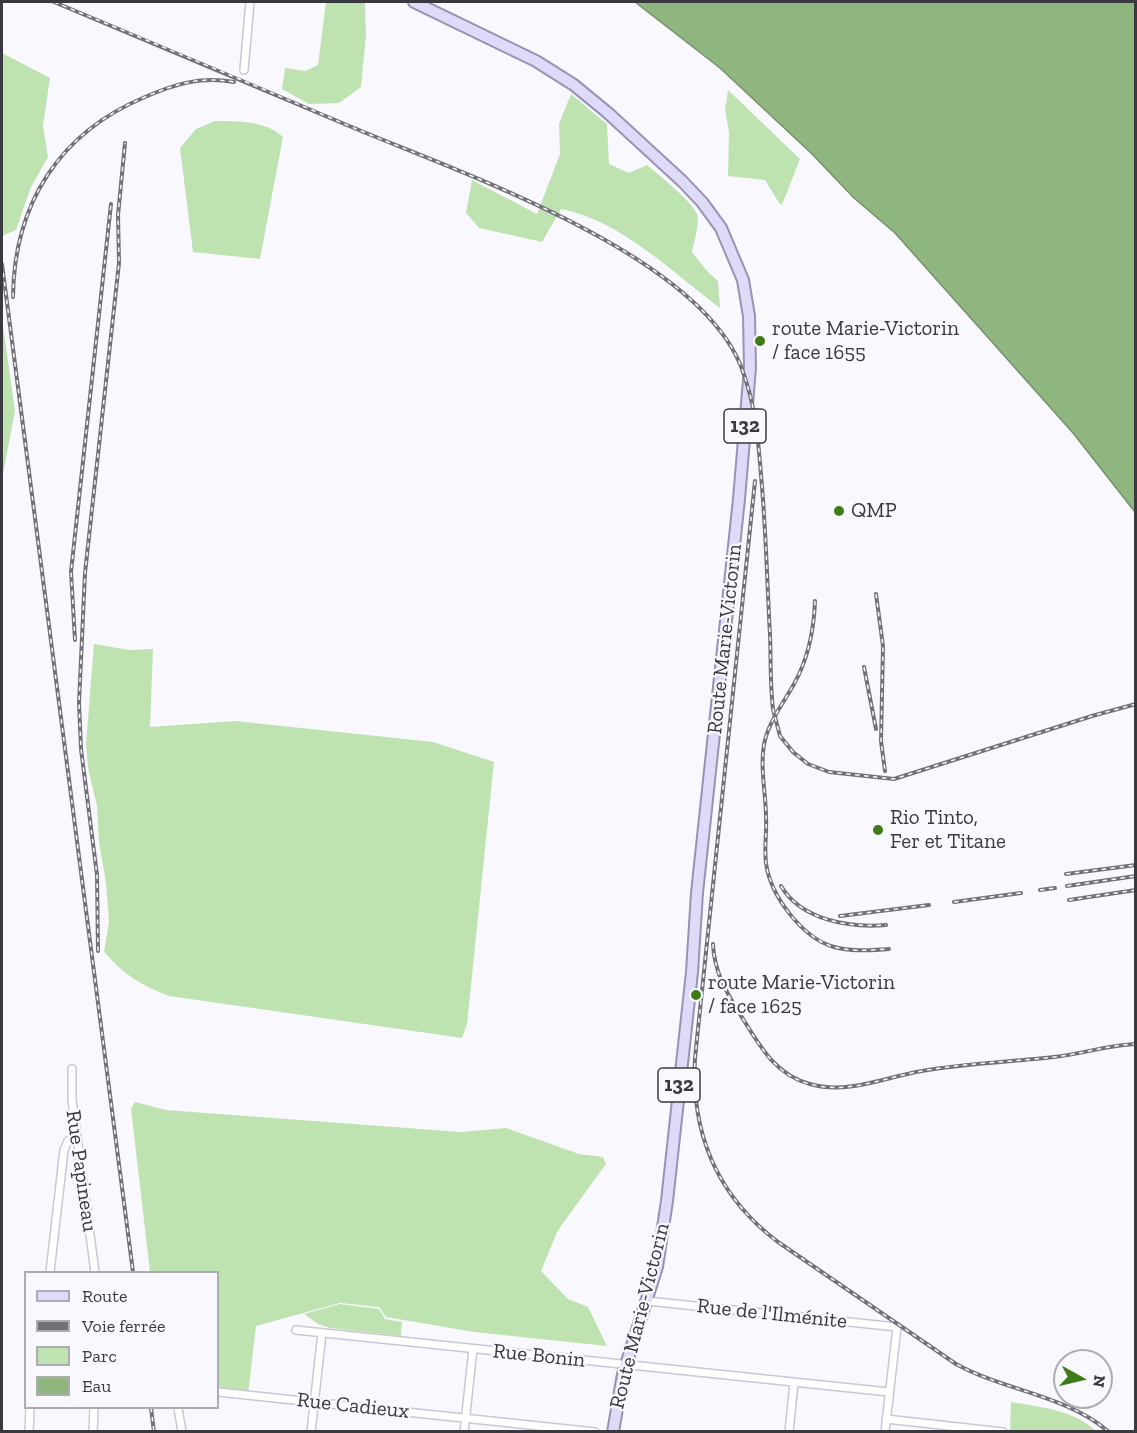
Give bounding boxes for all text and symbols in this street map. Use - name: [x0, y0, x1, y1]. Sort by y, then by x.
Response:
- place label: route Marie-Victorin / face 1655: [772, 316, 959, 366]
- marker: route Marie-Victorin / face 1655: [753, 334, 767, 348]
- road number: 132: [724, 409, 766, 443]
- place label: QMP: [851, 498, 897, 524]
- marker: QMP: [832, 504, 846, 518]
- street label: Route Marie-Victorin: [702, 543, 748, 735]
- place label: Rio Tinto, Fer et Titane: [890, 805, 1006, 855]
- marker: Rio Tinto, Fer et Titane: [871, 823, 885, 837]
- place label: route Marie-Victorin / face 1625: [708, 970, 895, 1020]
- marker: route Marie-Victorin / face 1625: [689, 988, 703, 1002]
- road number: 132: [658, 1068, 700, 1102]
- street label: Rue Papineau: [60, 1108, 102, 1234]
- street label: Route Marie-Victorin: [605, 1220, 675, 1412]
- legend: [24, 1271, 219, 1409]
- text: Route: [82, 1285, 127, 1307]
- street label: Rue de l'Ilménite: [696, 1294, 848, 1334]
- text: Voie ferrée: [82, 1315, 165, 1337]
- street label: Rue Bonin: [492, 1339, 586, 1373]
- text: Parc: [82, 1345, 117, 1367]
- north arrow: [1053, 1349, 1113, 1409]
- text: N: [1089, 1374, 1110, 1389]
- text: Eau: [82, 1375, 111, 1397]
- street label: Rue Cadieux: [296, 1388, 410, 1424]

